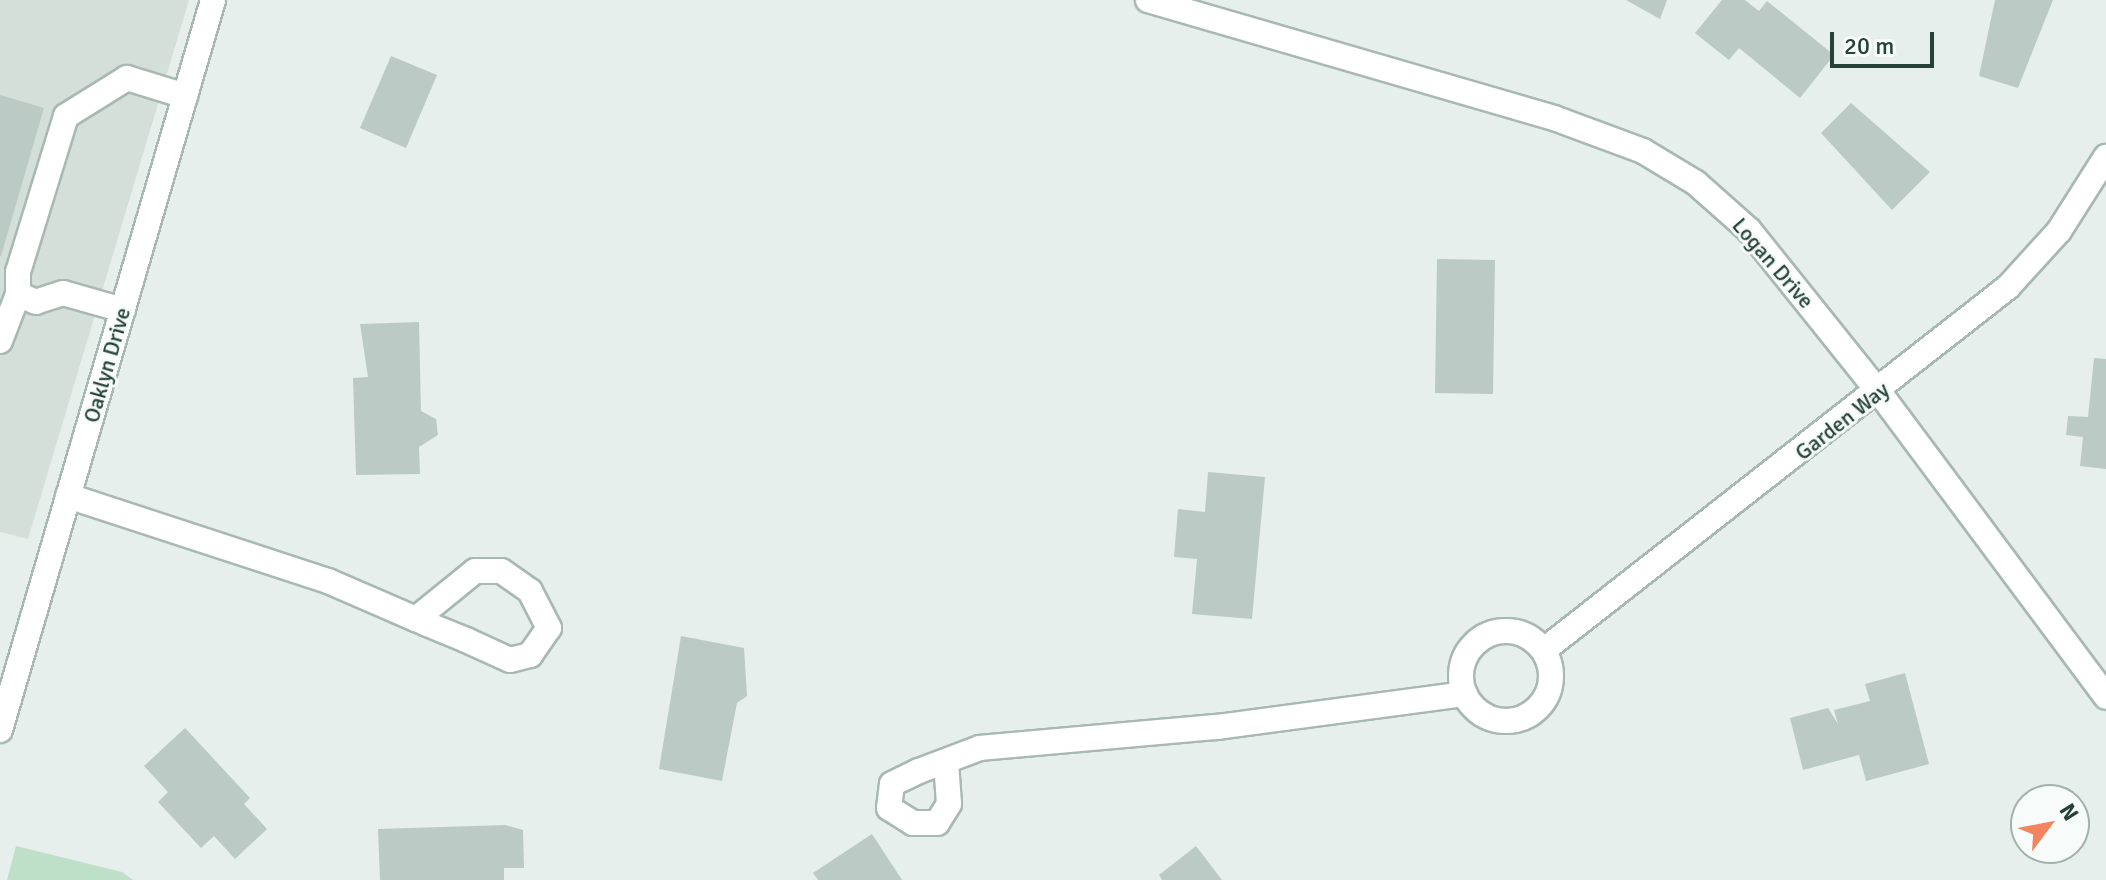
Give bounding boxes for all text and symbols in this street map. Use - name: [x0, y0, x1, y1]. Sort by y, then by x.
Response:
- scale bar: [1834, 16, 1938, 66]
- text: 20 m: [1844, 31, 1894, 61]
- street label: Logan Drive: [1727, 212, 1819, 314]
- street label: Oaklyn Drive: [78, 304, 136, 426]
- street label: Garden Way: [1790, 376, 1894, 466]
- north arrow: [2010, 784, 2090, 864]
- text: N: [2054, 798, 2085, 826]

